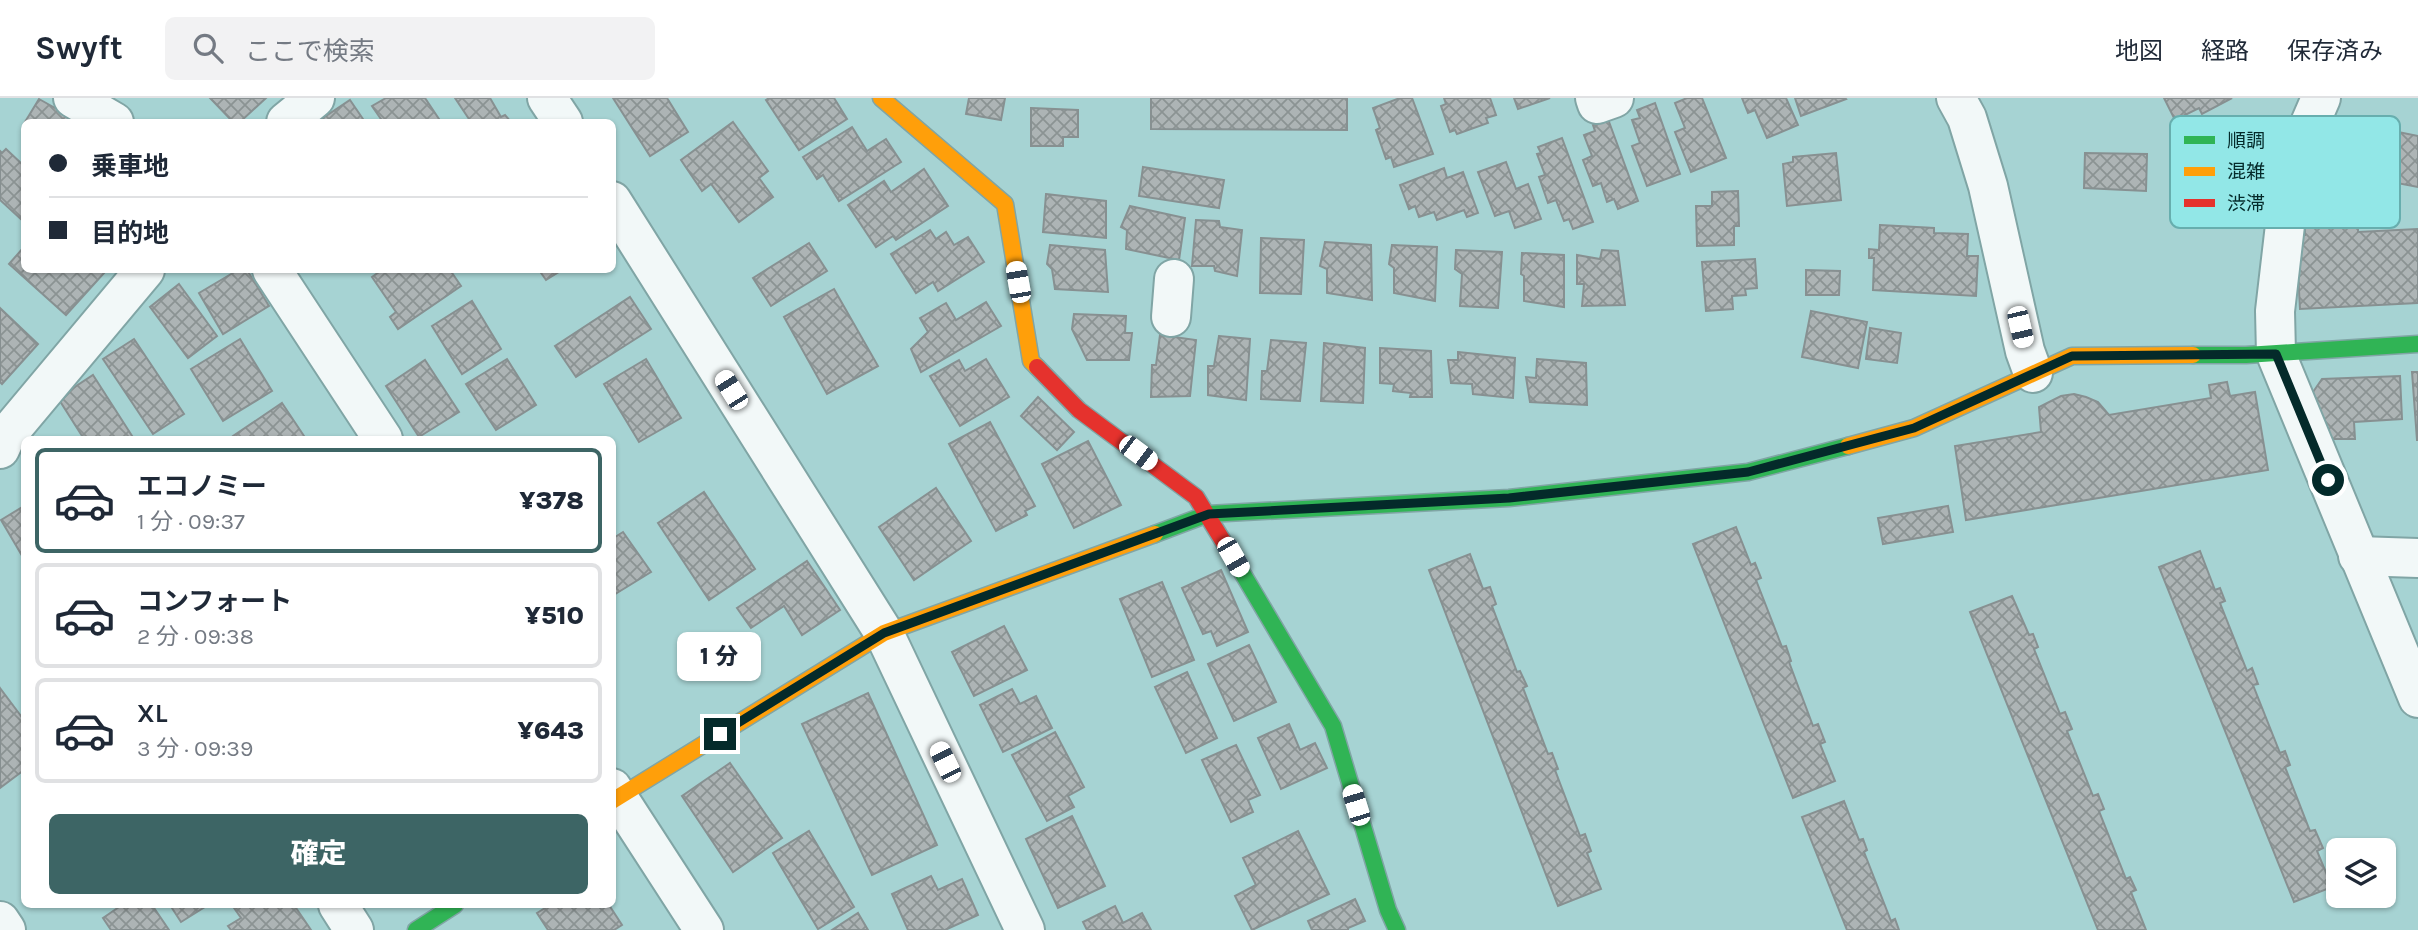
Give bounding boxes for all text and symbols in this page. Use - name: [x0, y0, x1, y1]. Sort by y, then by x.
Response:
- search box: [165, 17, 655, 80]
- text: Swyft: [35, 29, 123, 67]
- icon: search: [189, 29, 227, 67]
- text: ここで検索: [245, 36, 375, 67]
- text: 地図: [2115, 37, 2163, 65]
- text: 経路: [2201, 37, 2249, 65]
- text: 保存済み: [2287, 37, 2383, 65]
- legend: [2170, 116, 2400, 228]
- text: 順調: [2227, 130, 2265, 152]
- text: 乗車地: [91, 151, 169, 182]
- text: 混雑: [2227, 161, 2265, 183]
- text: 渋滞: [2227, 193, 2265, 215]
- text: 目的地: [91, 218, 169, 249]
- car: [1005, 259, 1032, 305]
- car: [2006, 304, 2035, 350]
- car: [711, 367, 752, 413]
- car: [1115, 432, 1162, 474]
- route start: [2312, 464, 2344, 496]
- icon: car: [53, 469, 116, 532]
- text: エコノミー: [137, 471, 267, 502]
- text: ¥378: [519, 485, 584, 516]
- text: 1 分 · 09:37: [137, 508, 245, 535]
- car: [1214, 534, 1253, 580]
- icon: car: [53, 584, 116, 647]
- text: コンフォート: [137, 586, 292, 617]
- text: ¥510: [525, 600, 584, 631]
- text: 2 分 · 09:38: [137, 623, 254, 650]
- callout: 1 分: [678, 632, 762, 682]
- text: 1 分: [700, 643, 738, 670]
- text: XL: [137, 698, 168, 729]
- icon: car: [53, 699, 116, 762]
- text: ¥643: [517, 715, 584, 746]
- route end: [704, 718, 736, 750]
- text: 3 分 · 09:39: [137, 735, 253, 762]
- car: [927, 739, 964, 785]
- car: [1340, 782, 1373, 828]
- button: 確定: [49, 814, 588, 894]
- map controls: [2326, 838, 2396, 908]
- button: layers: [2326, 838, 2396, 908]

